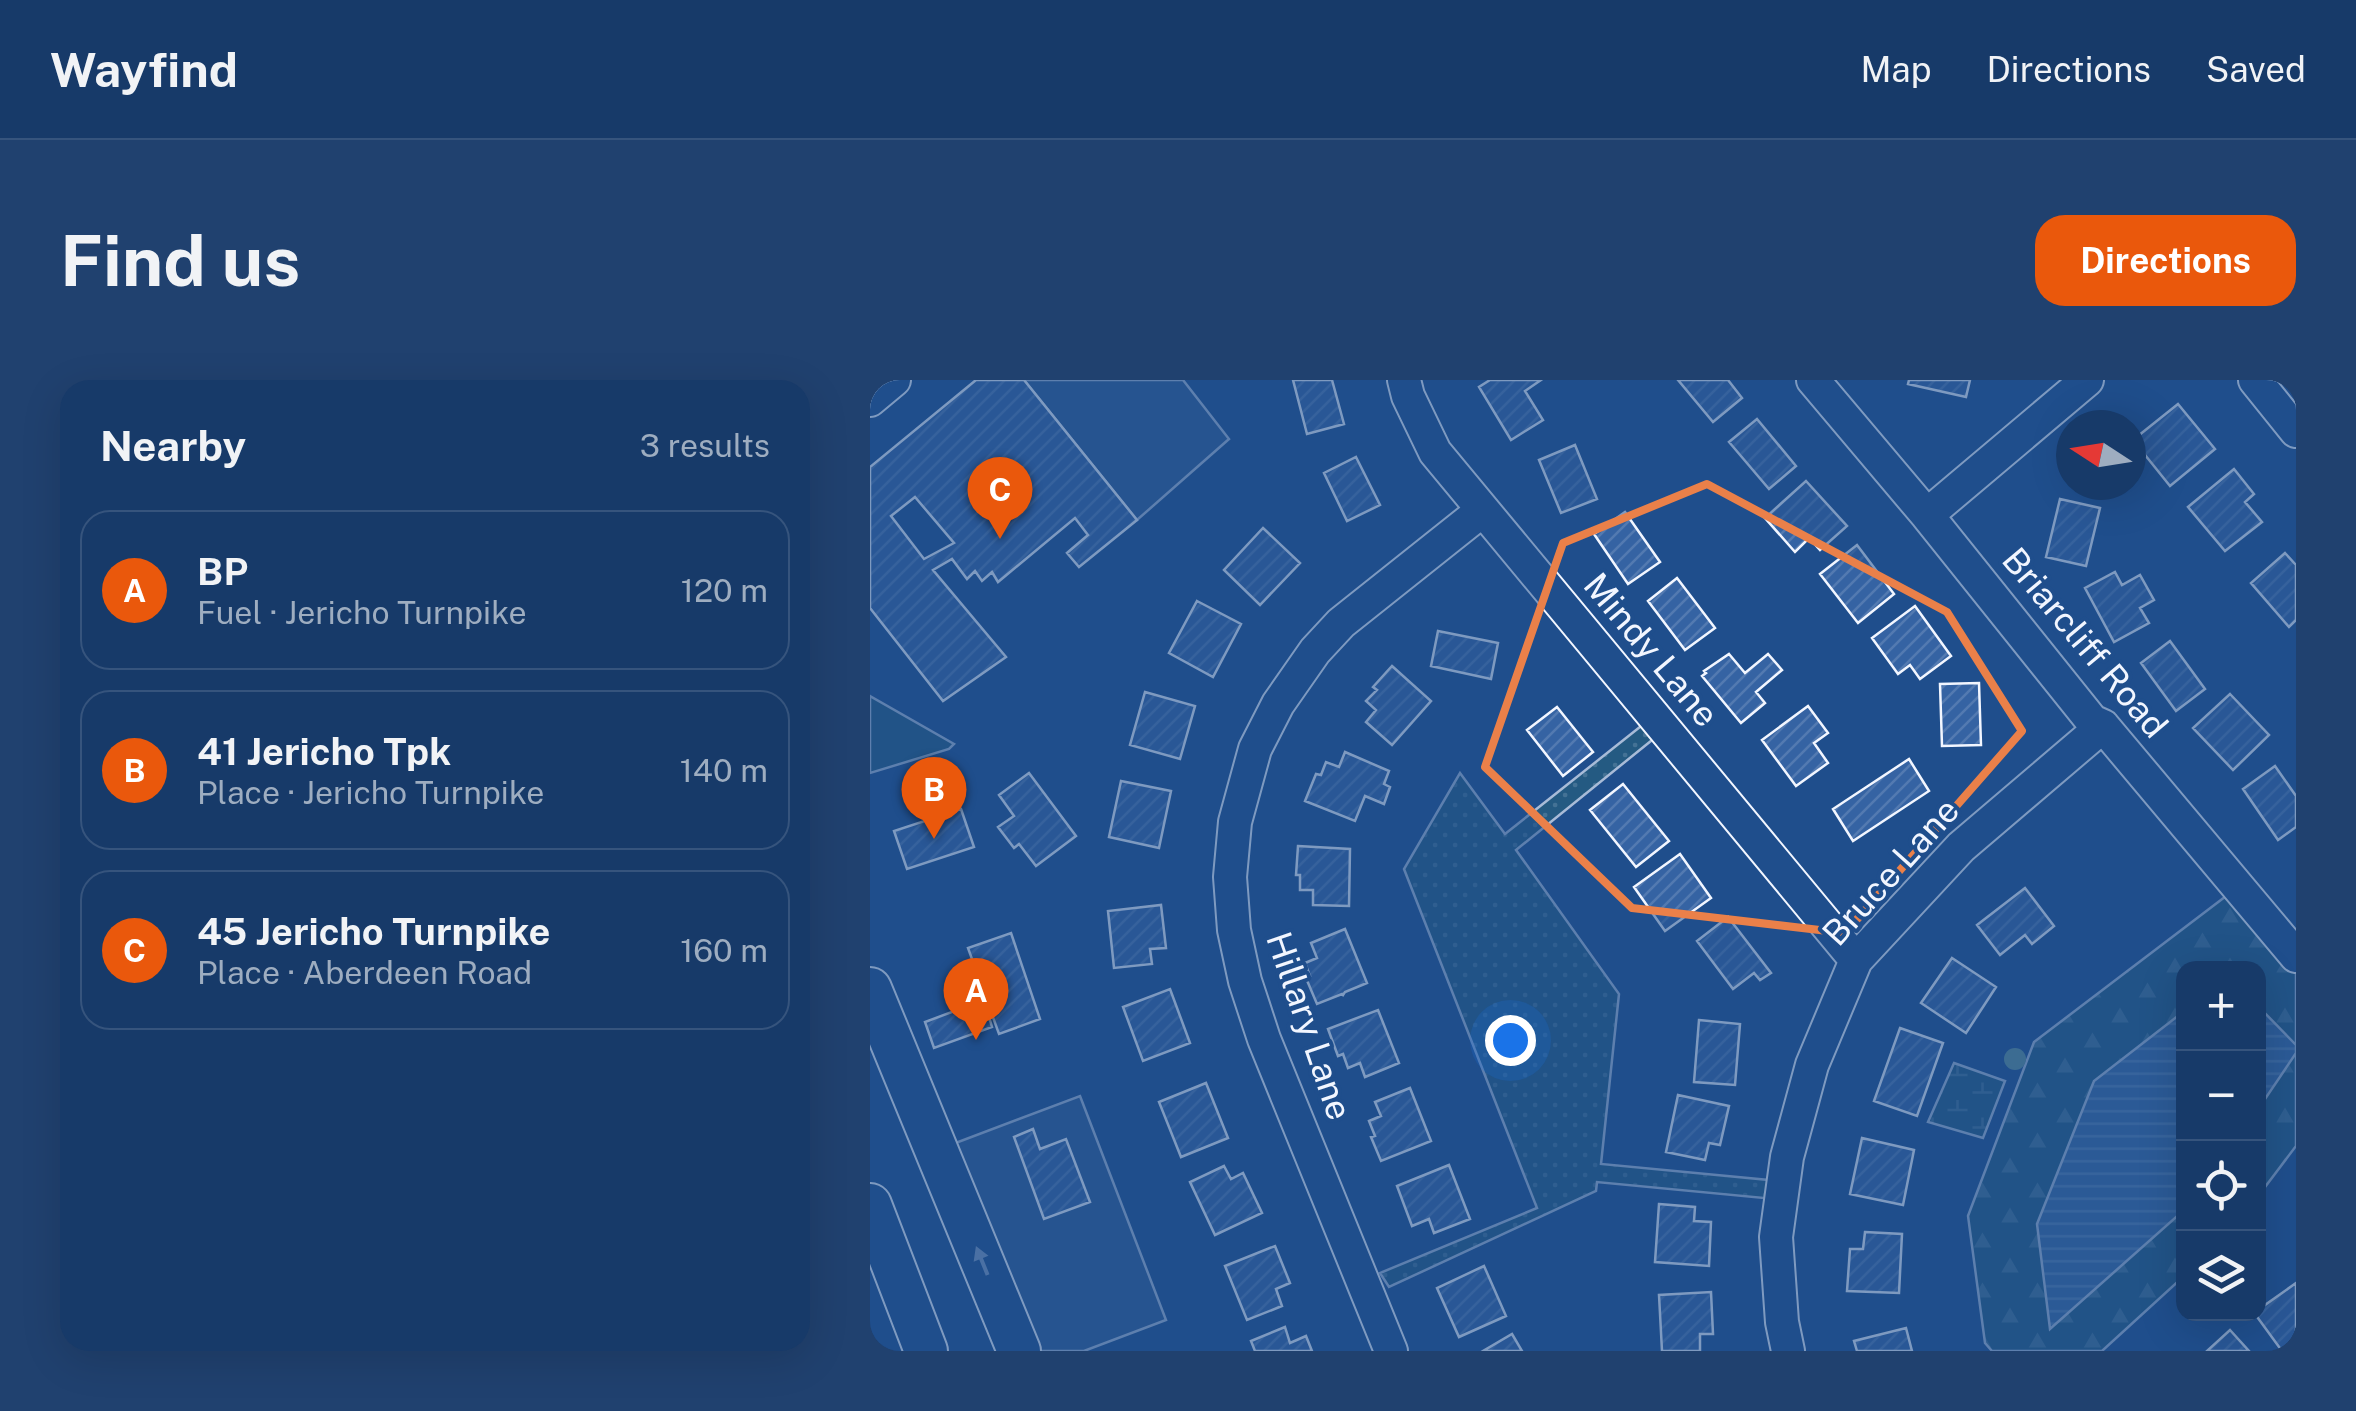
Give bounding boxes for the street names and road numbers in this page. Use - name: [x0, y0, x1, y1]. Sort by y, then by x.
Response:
- street label: Briarcliff Road: [1994, 540, 2177, 746]
- street label: Mindy Lane: [1576, 565, 1727, 735]
- street label: Bruce Lane: [1814, 790, 1967, 954]
- street label: Hillary Lane: [1258, 927, 1361, 1125]

